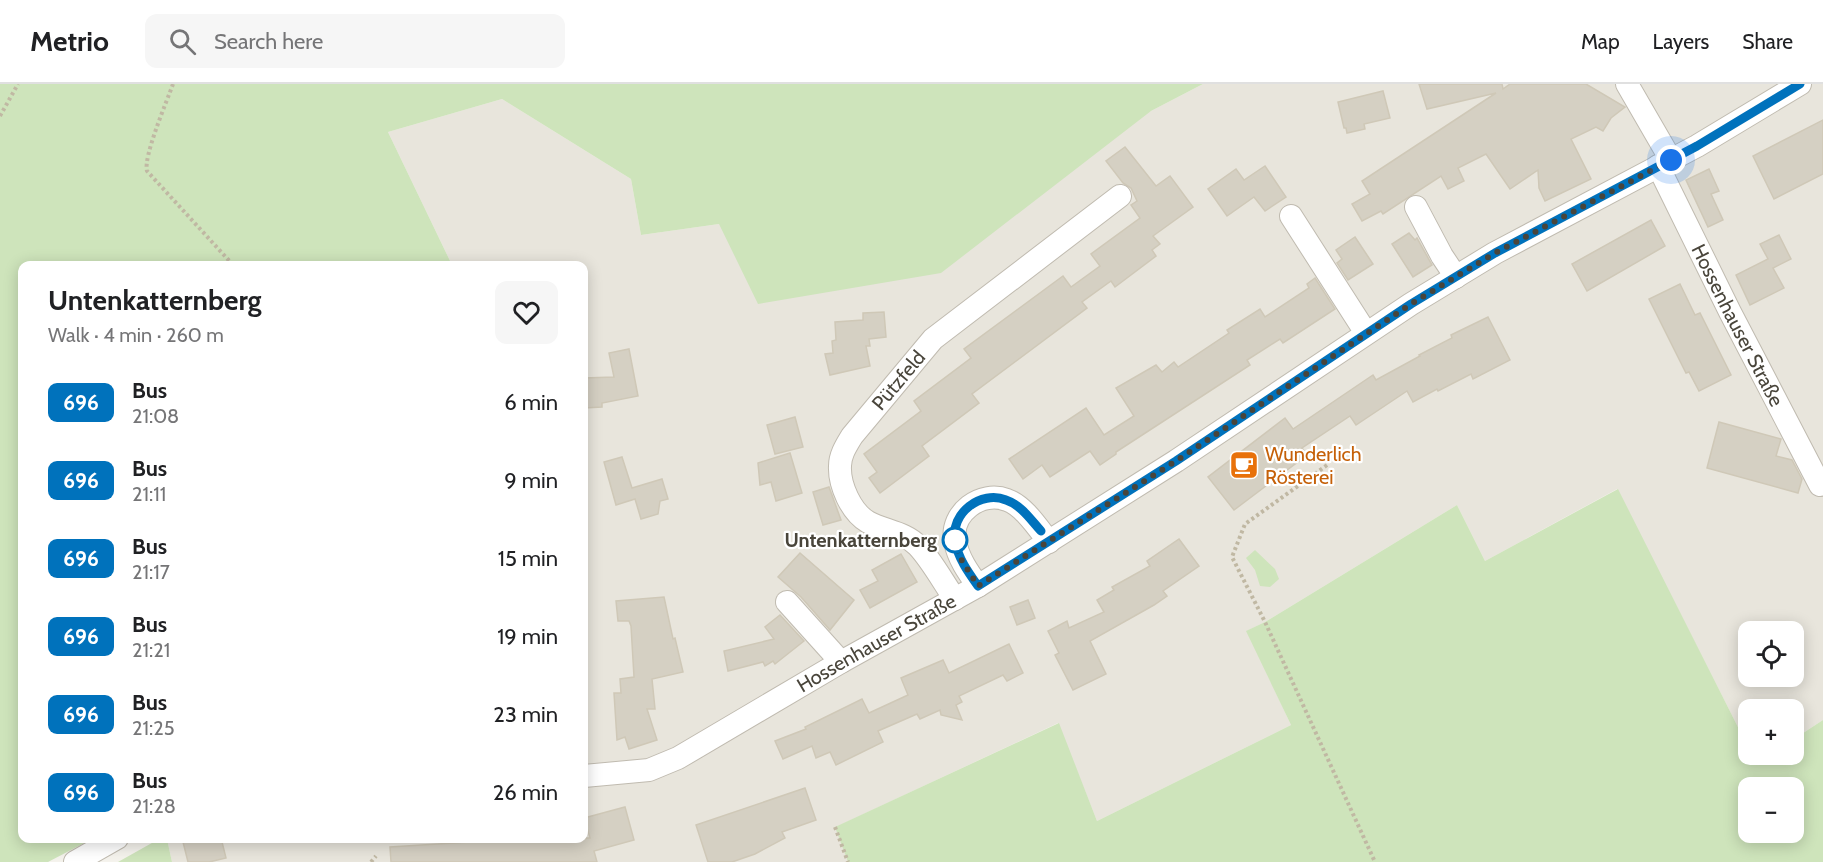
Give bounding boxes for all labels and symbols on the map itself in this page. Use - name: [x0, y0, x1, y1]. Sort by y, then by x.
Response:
- your location: [1656, 145, 1686, 175]
- street label: Hossenhauser Straße: [1686, 240, 1789, 410]
- street label: Pützfeld: [867, 346, 930, 415]
- place label: Wunderlich Rösterei: [1265, 442, 1362, 489]
- cafe icon: Wunderlich Rösterei: [1228, 449, 1260, 481]
- marker: Untenkatternberg: [942, 527, 968, 553]
- place label: Untenkatternberg: [784, 528, 937, 552]
- street label: Hossenhauser Straße: [793, 589, 960, 697]

